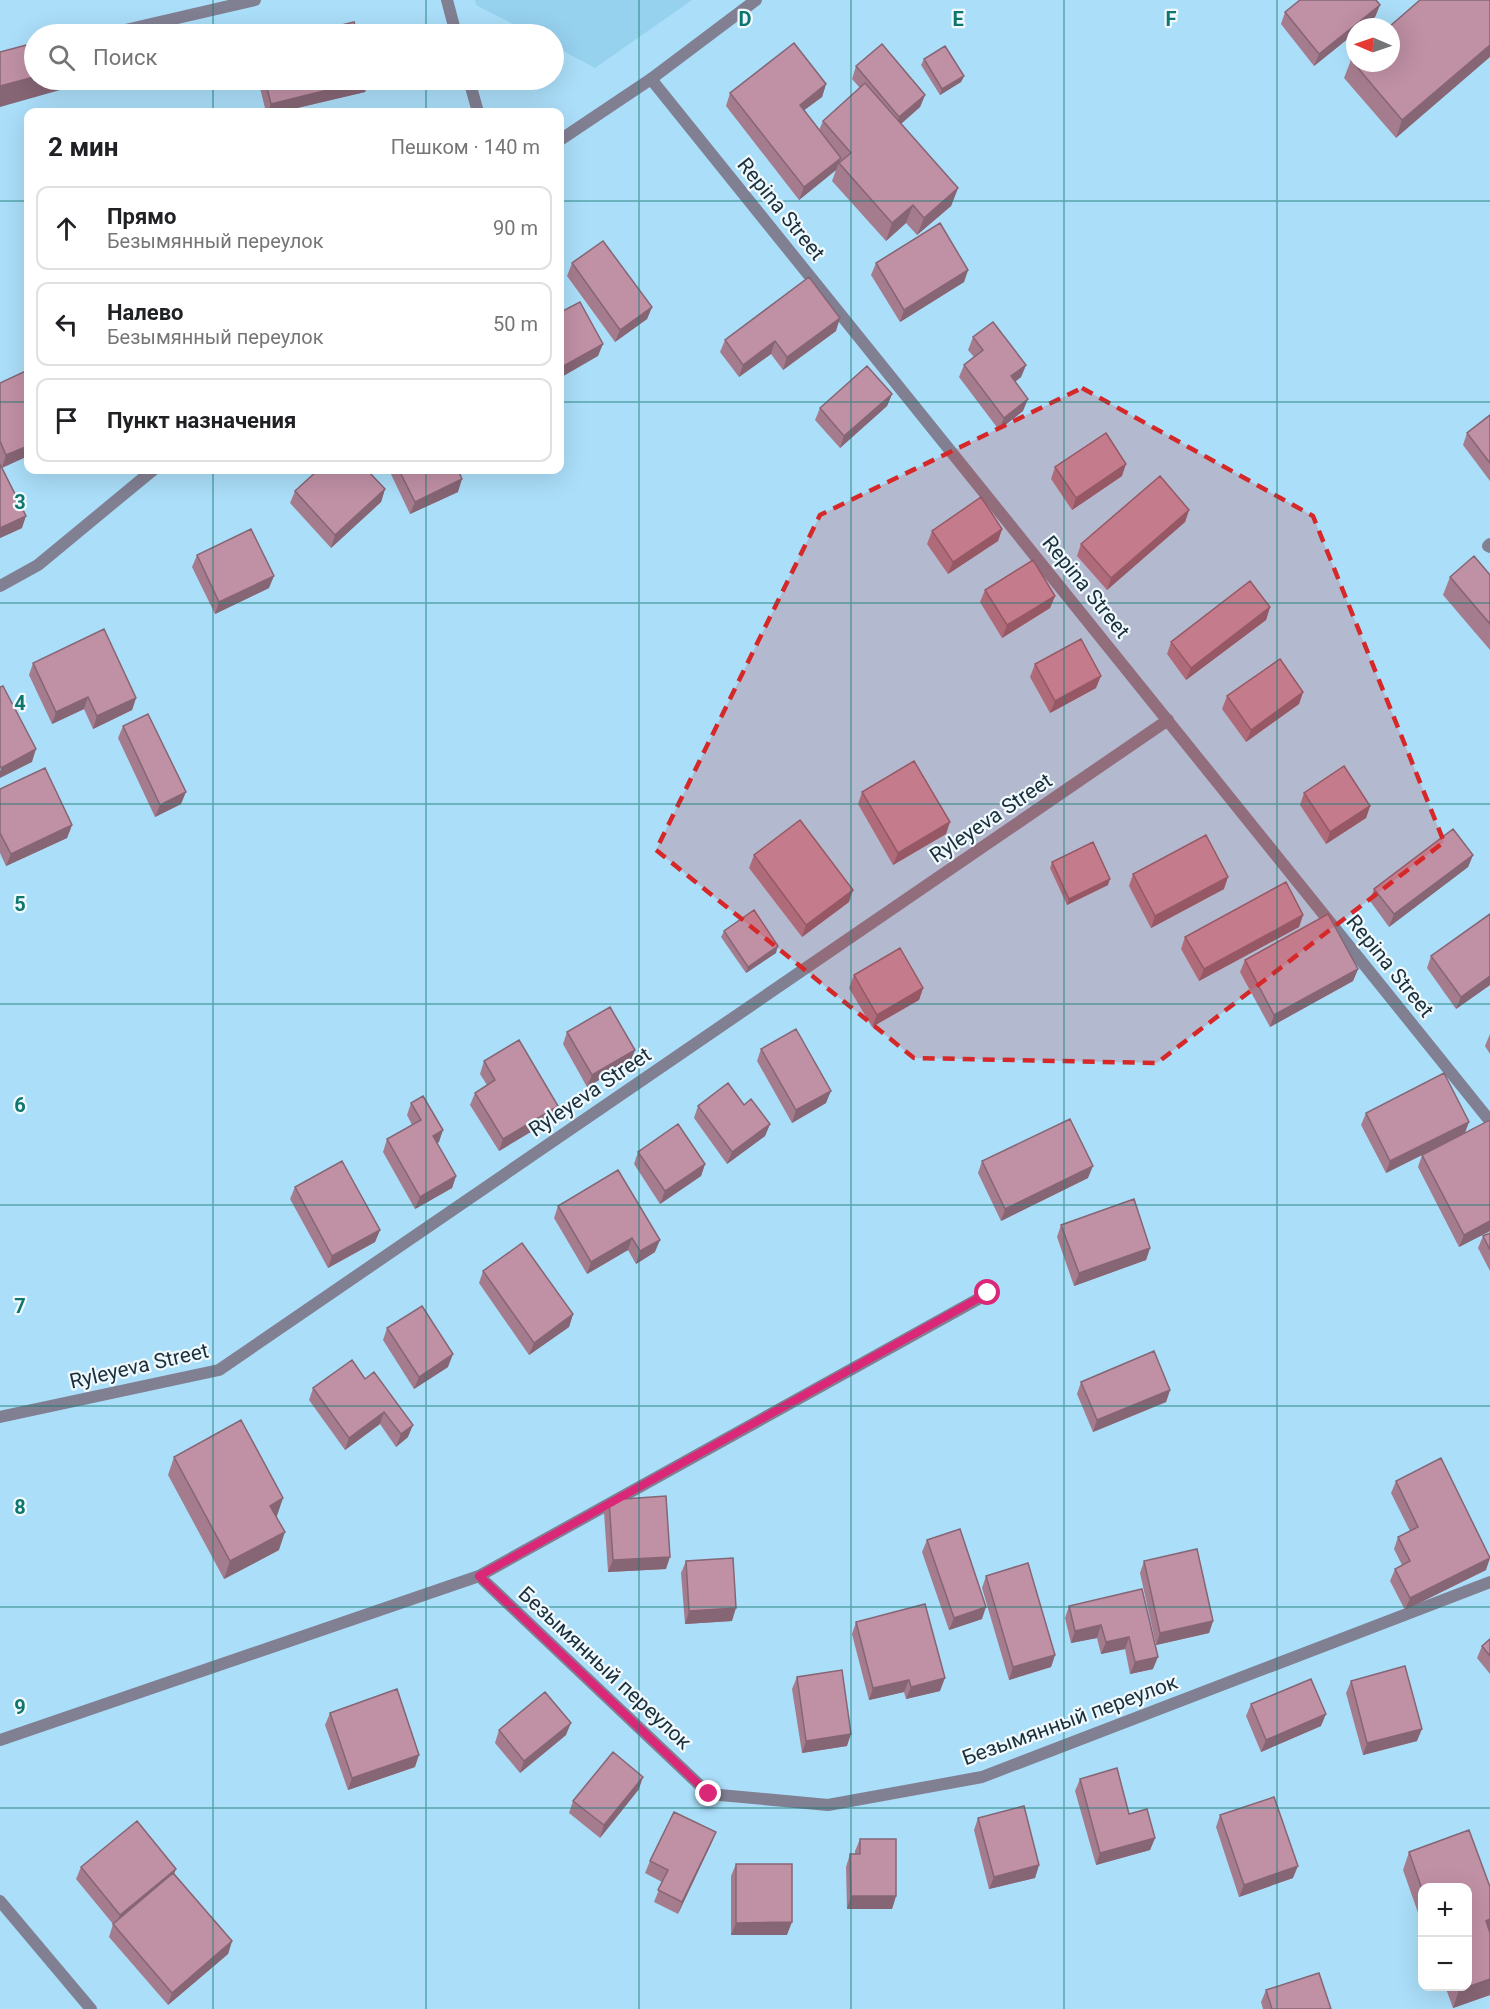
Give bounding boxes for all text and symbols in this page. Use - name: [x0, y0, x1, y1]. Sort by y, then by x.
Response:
- text: D: [739, 7, 752, 31]
- text: E: [952, 7, 964, 31]
- text: F: [1166, 7, 1177, 31]
- north arrow: [1346, 18, 1400, 72]
- search box: [24, 24, 564, 90]
- icon: search: [45, 41, 78, 74]
- text: Поиск: [93, 45, 157, 70]
- text: 2 мин: [48, 132, 119, 162]
- text: Пешком · 140 m: [391, 135, 540, 159]
- street label: Repina Street: [732, 153, 830, 265]
- text: Прямо: [107, 204, 176, 229]
- icon: ahead: [50, 212, 83, 245]
- text: 90 m: [493, 216, 538, 240]
- text: Безымянный переулок: [107, 229, 324, 253]
- text: Налево: [107, 300, 184, 325]
- icon: left: [50, 308, 83, 341]
- text: 50 m: [493, 312, 538, 336]
- text: Безымянный переулок: [107, 325, 324, 349]
- icon: arrive: [50, 404, 83, 437]
- text: Пункт назначения: [107, 408, 296, 433]
- text: 3: [14, 490, 26, 514]
- street label: Repina Street: [1037, 531, 1135, 643]
- text: 4: [14, 691, 26, 715]
- street label: Ryleyeva Street: [925, 768, 1057, 868]
- text: 5: [14, 892, 26, 916]
- street label: Repina Street: [1341, 910, 1439, 1022]
- street label: Ryleyeva Street: [524, 1042, 656, 1142]
- text: 6: [14, 1093, 26, 1117]
- route start: [974, 1279, 1000, 1305]
- text: 7: [14, 1294, 26, 1318]
- street label: Ryleyeva Street: [67, 1338, 211, 1394]
- text: 8: [14, 1495, 26, 1519]
- street label: Безымянный переулок: [514, 1582, 697, 1755]
- street label: Безымянный переулок: [959, 1670, 1182, 1770]
- text: 9: [14, 1695, 26, 1719]
- route end: [695, 1780, 721, 1806]
- map controls: [1418, 1883, 1472, 1991]
- button: +: [1418, 1883, 1472, 1937]
- button: −: [1418, 1937, 1472, 1991]

